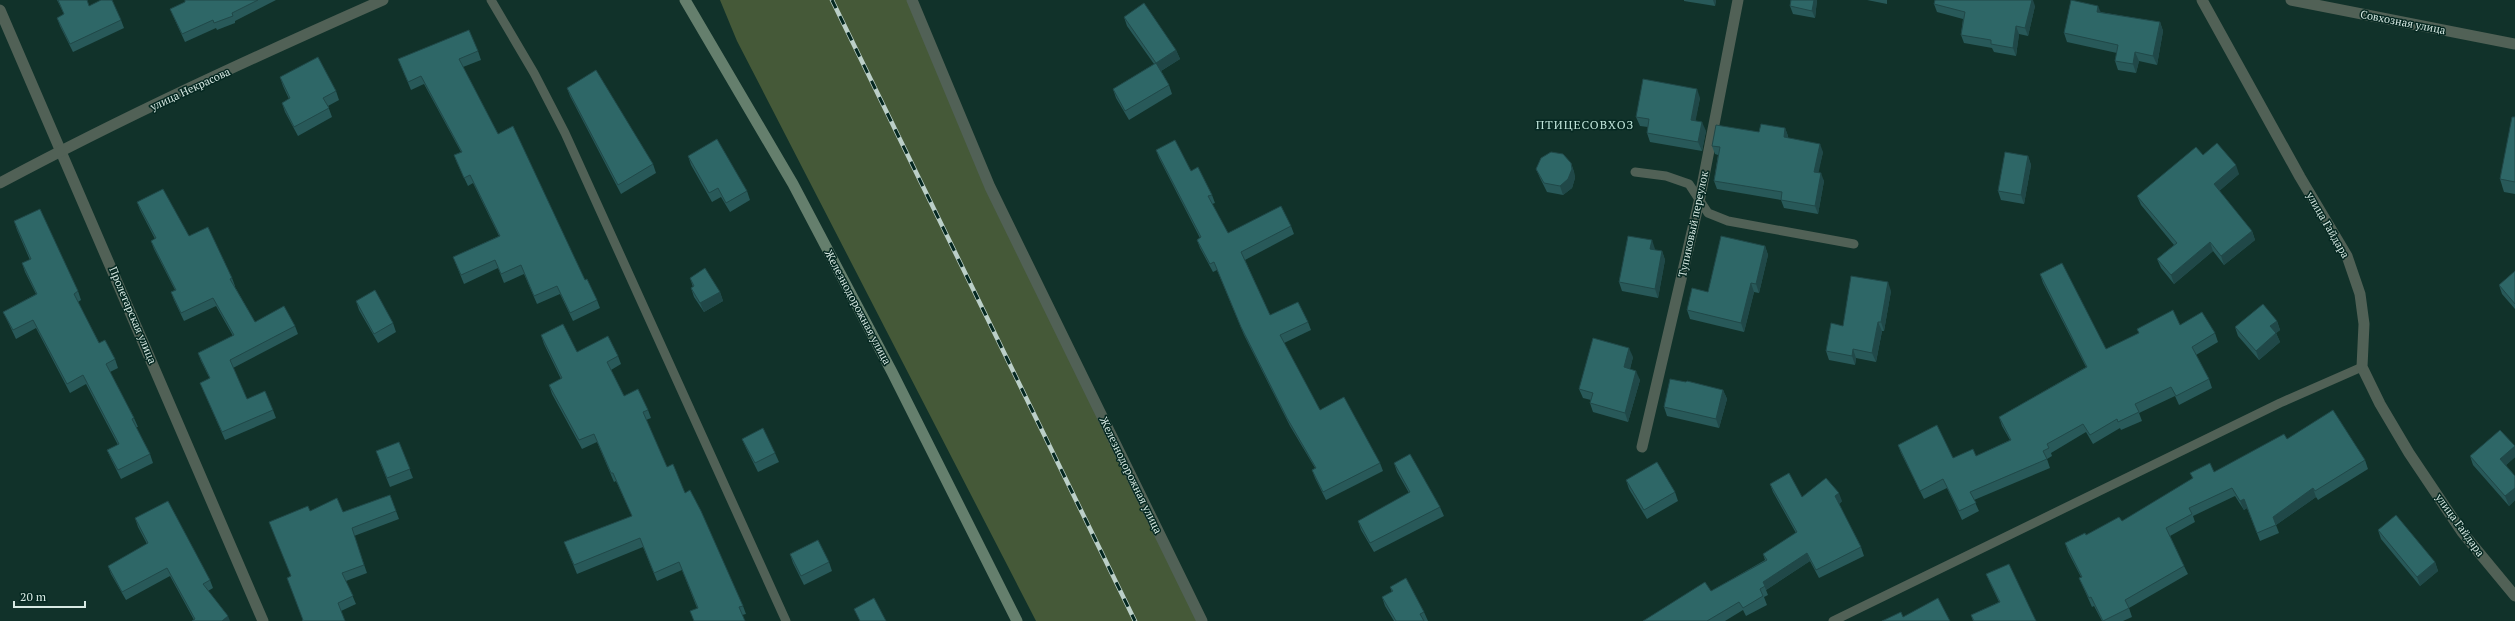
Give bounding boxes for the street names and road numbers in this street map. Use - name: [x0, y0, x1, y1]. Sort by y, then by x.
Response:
- street label: Совхозная улица: [2359, 7, 2447, 37]
- street label: улица Некрасова: [147, 64, 233, 114]
- street label: Тупиковый переулок: [1675, 170, 1711, 278]
- street label: улица Гайдара: [2303, 188, 2353, 261]
- street label: Железнодорожная улица: [822, 247, 894, 367]
- street label: Пролетарская улица: [106, 264, 160, 366]
- street label: Железнодорожная улица: [1097, 414, 1166, 536]
- street label: улица Гайдара: [2432, 490, 2488, 559]

